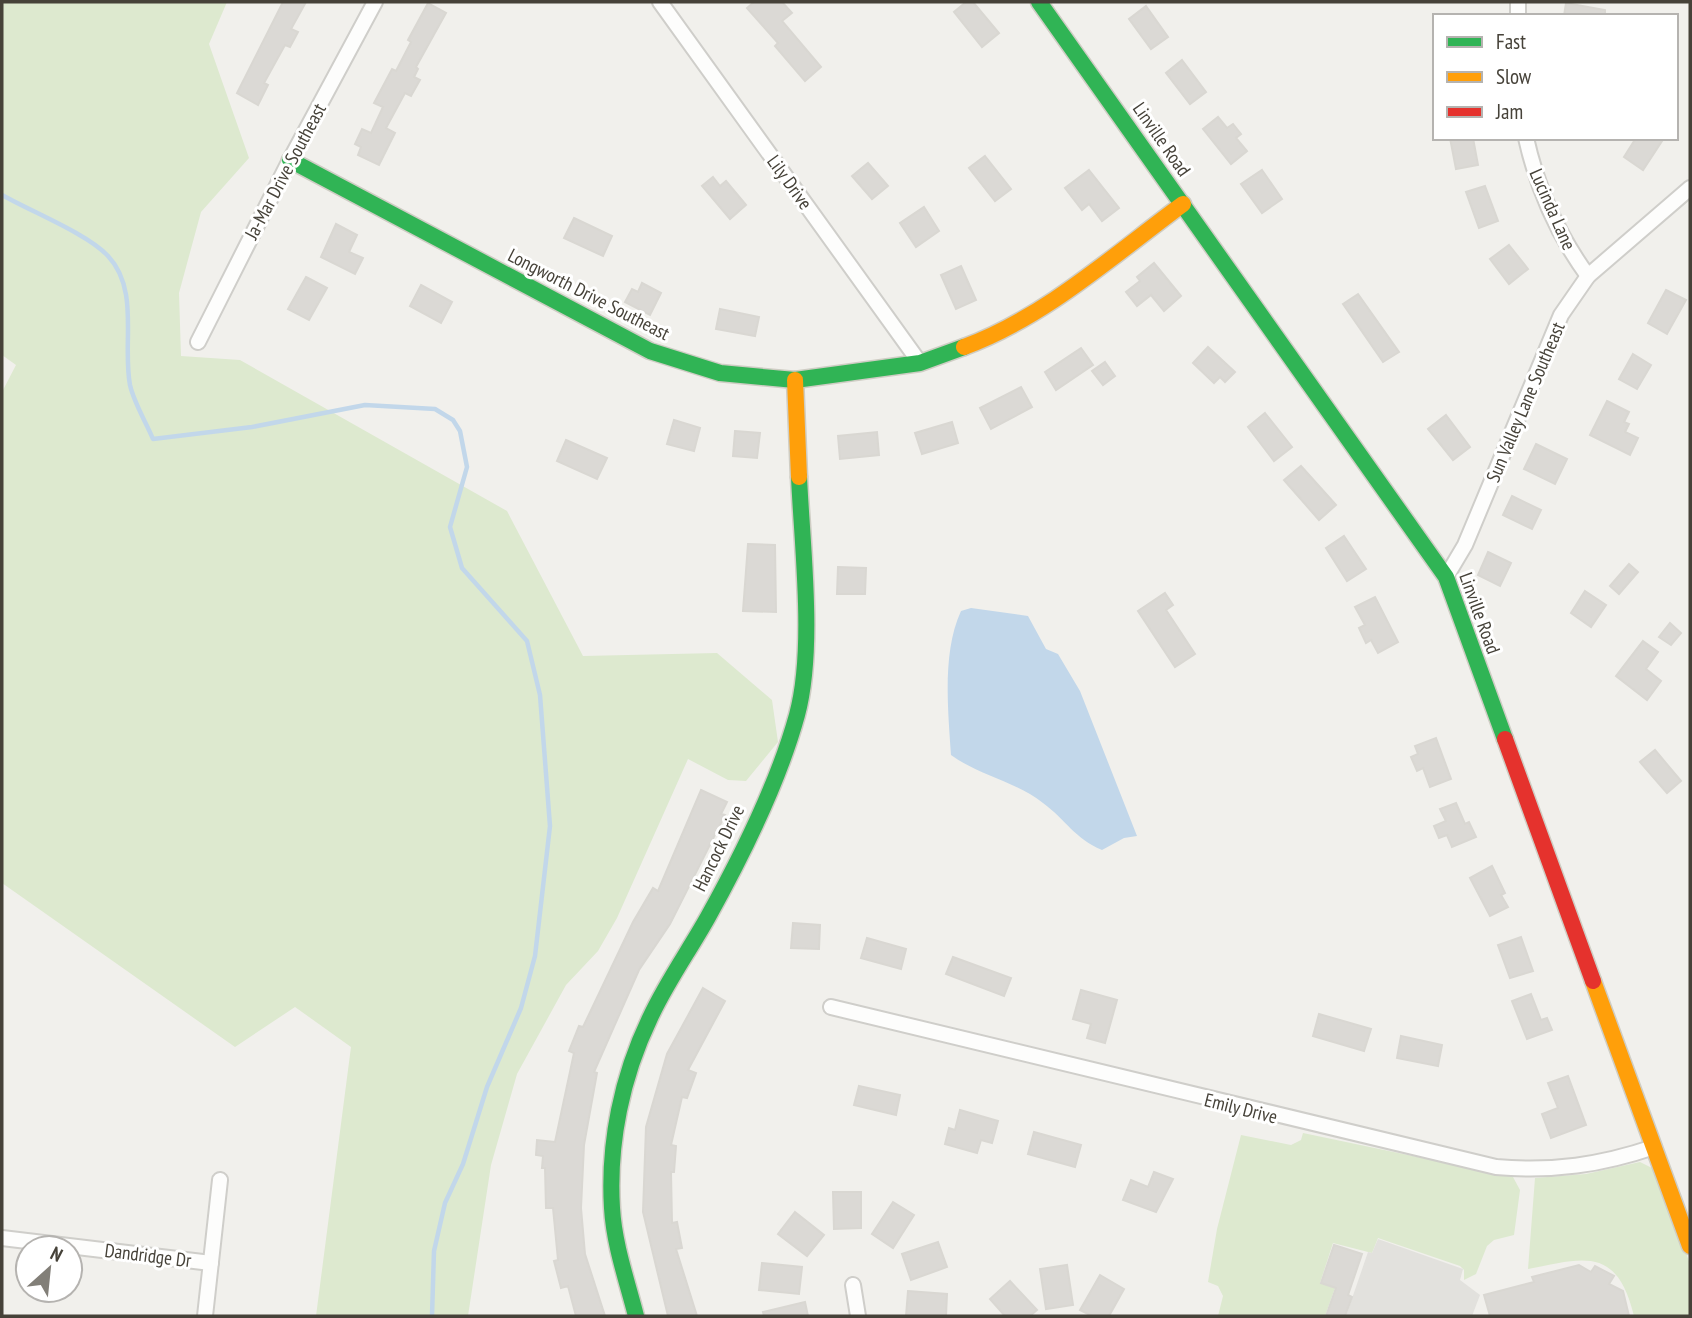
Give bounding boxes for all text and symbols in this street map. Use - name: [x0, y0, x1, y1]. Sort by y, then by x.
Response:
- legend: [1433, 14, 1678, 140]
- text: Fast: [1496, 28, 1526, 55]
- text: Slow: [1496, 63, 1532, 90]
- street label: Linville Road: [1128, 97, 1196, 181]
- street label: Ja-Mar Drive Southeast: [239, 98, 331, 244]
- text: Jam: [1495, 98, 1523, 125]
- street label: Lily Drive: [762, 150, 818, 214]
- street label: Lucinda Lane: [1524, 165, 1582, 253]
- street label: Longworth Drive Southeast: [504, 243, 674, 345]
- street label: Sun Valley Lane Southeast: [1480, 318, 1570, 486]
- street label: Linville Road: [1454, 569, 1506, 657]
- street label: Hancock Drive: [687, 801, 749, 895]
- street label: Emily Drive: [1202, 1087, 1280, 1129]
- north arrow: [14, 1234, 84, 1304]
- street label: Dandridge Dr: [103, 1238, 193, 1272]
- text: N: [47, 1241, 67, 1267]

